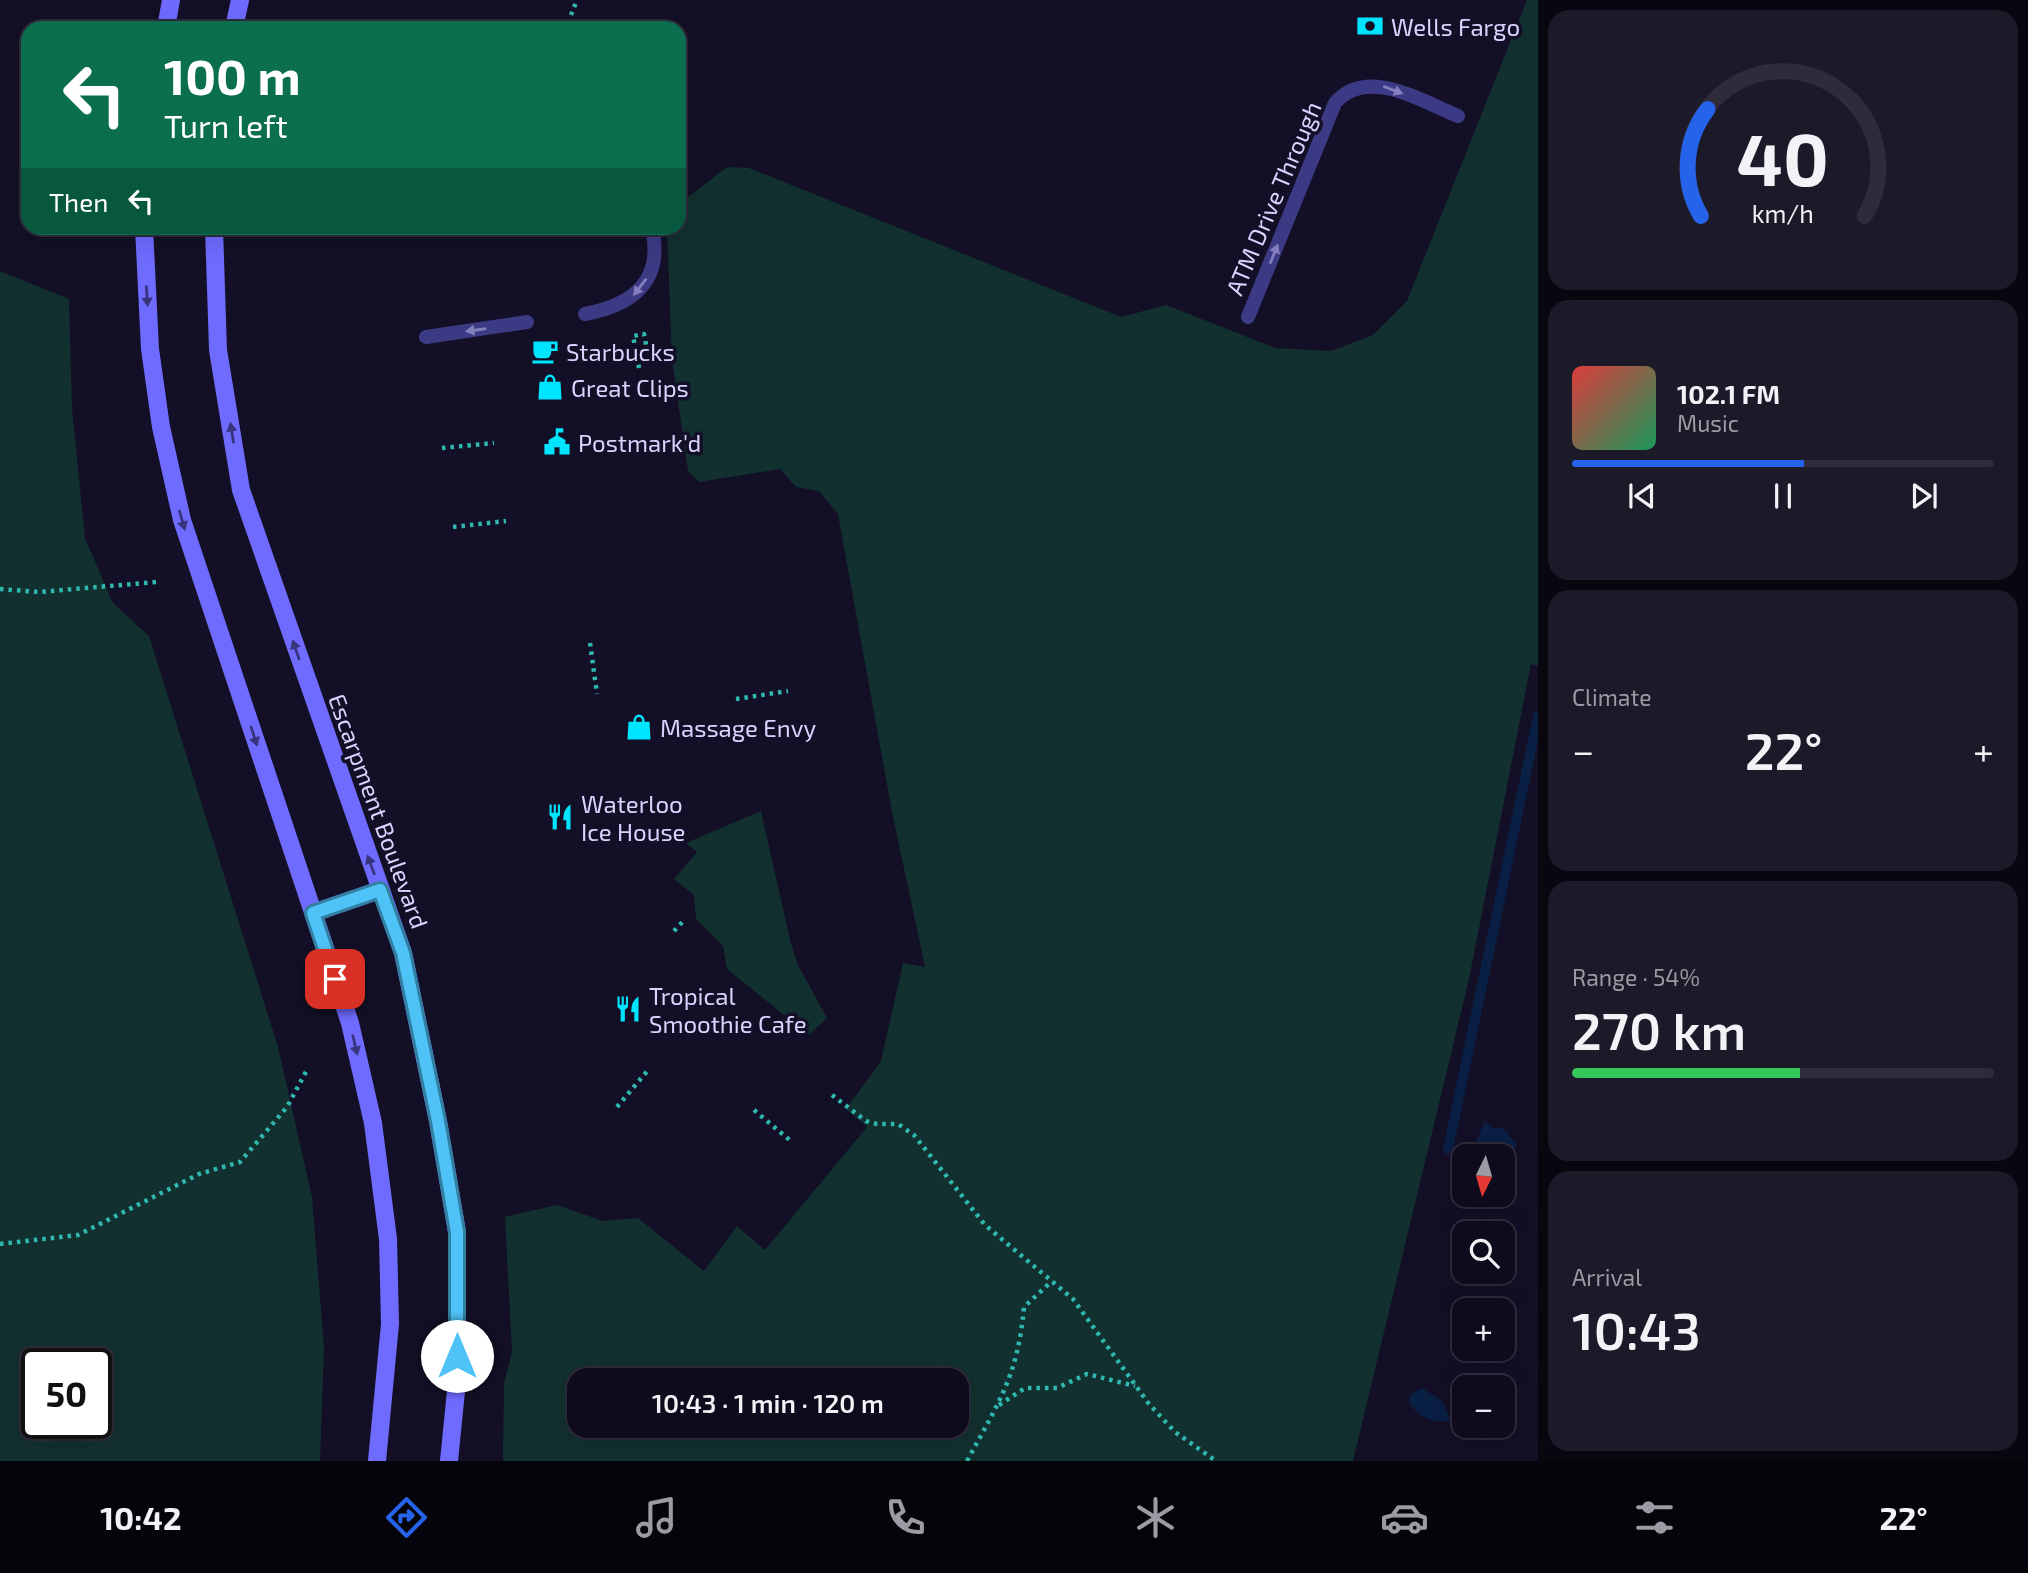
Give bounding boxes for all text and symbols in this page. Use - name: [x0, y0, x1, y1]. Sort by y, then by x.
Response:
- bank icon: Wells Fargo: [1355, 11, 1385, 41]
- place label: Wells Fargo: [1391, 12, 1520, 41]
- text: 100 m: [164, 46, 301, 105]
- icon: left: [49, 49, 140, 140]
- one-way arrow: [1382, 85, 1403, 96]
- street label: ATM Drive Through: [1219, 97, 1327, 299]
- text: Turn left: [164, 106, 288, 144]
- text: 40: [1737, 113, 1829, 201]
- icon: left: [122, 182, 160, 220]
- text: Then: [49, 186, 108, 217]
- text: km/h: [1752, 198, 1814, 228]
- one-way arrow: [1268, 244, 1279, 265]
- one-way arrow: [633, 277, 648, 295]
- one-way arrow: [141, 285, 152, 307]
- one-way arrow: [465, 324, 487, 335]
- cafe icon: Starbucks: [530, 336, 560, 366]
- place label: Starbucks: [566, 337, 675, 366]
- shop icon: Great Clips: [535, 372, 565, 402]
- place label: Great Clips: [571, 373, 689, 402]
- text: 102.1 FM: [1677, 378, 1780, 409]
- text: Music: [1677, 409, 1739, 437]
- one-way arrow: [226, 422, 237, 444]
- public building icon: Postmark'd: [542, 427, 572, 457]
- place label: Postmark'd: [578, 428, 701, 457]
- icon: previous: [1623, 477, 1661, 515]
- icon: pause: [1764, 477, 1802, 515]
- icon: next: [1905, 477, 1943, 515]
- one-way arrow: [177, 509, 188, 531]
- one-way arrow: [290, 640, 301, 661]
- text: Climate: [1572, 683, 1652, 711]
- street label: Escarpment Boulevard: [323, 690, 435, 932]
- shop icon: Massage Envy: [624, 712, 654, 742]
- place label: Massage Envy: [660, 713, 816, 742]
- text: 22°: [1745, 718, 1823, 780]
- one-way arrow: [249, 725, 259, 746]
- text: −: [1572, 727, 1594, 773]
- text: +: [1973, 727, 1994, 773]
- place label: Waterloo Ice House: [581, 789, 686, 846]
- restaurant icon: Waterloo Ice House: [545, 802, 575, 832]
- one-way arrow: [365, 854, 376, 875]
- pin: [305, 949, 365, 1009]
- icon: arrive: [316, 960, 354, 998]
- text: Range · 54%: [1572, 963, 1700, 991]
- place label: Tropical Smoothie Cafe: [649, 981, 807, 1038]
- restaurant icon: Tropical Smoothie Cafe: [613, 994, 643, 1024]
- text: 270 km: [1572, 998, 1746, 1060]
- one-way arrow: [350, 1034, 361, 1056]
- north arrow: [1452, 1144, 1516, 1208]
- map controls: [1452, 1144, 1515, 1438]
- button: search: [1452, 1221, 1515, 1284]
- text: Arrival: [1572, 1263, 1642, 1291]
- button: +: [1452, 1298, 1515, 1361]
- text: 10:43: [1572, 1298, 1701, 1360]
- position arrow: [420, 1319, 494, 1393]
- speed limit sign: 50: [21, 1348, 112, 1439]
- button: −: [1452, 1375, 1515, 1438]
- text: 10:43 · 1 min · 120 m: [652, 1387, 884, 1418]
- icon: directions: [382, 1493, 431, 1542]
- icon: music: [632, 1493, 681, 1542]
- icon: phone: [881, 1493, 930, 1542]
- icon: climate: [1131, 1493, 1180, 1542]
- icon: car: [1380, 1493, 1429, 1542]
- icon: filters: [1630, 1493, 1679, 1542]
- text: 10:42: [100, 1498, 182, 1536]
- text: 22°: [1879, 1498, 1928, 1536]

